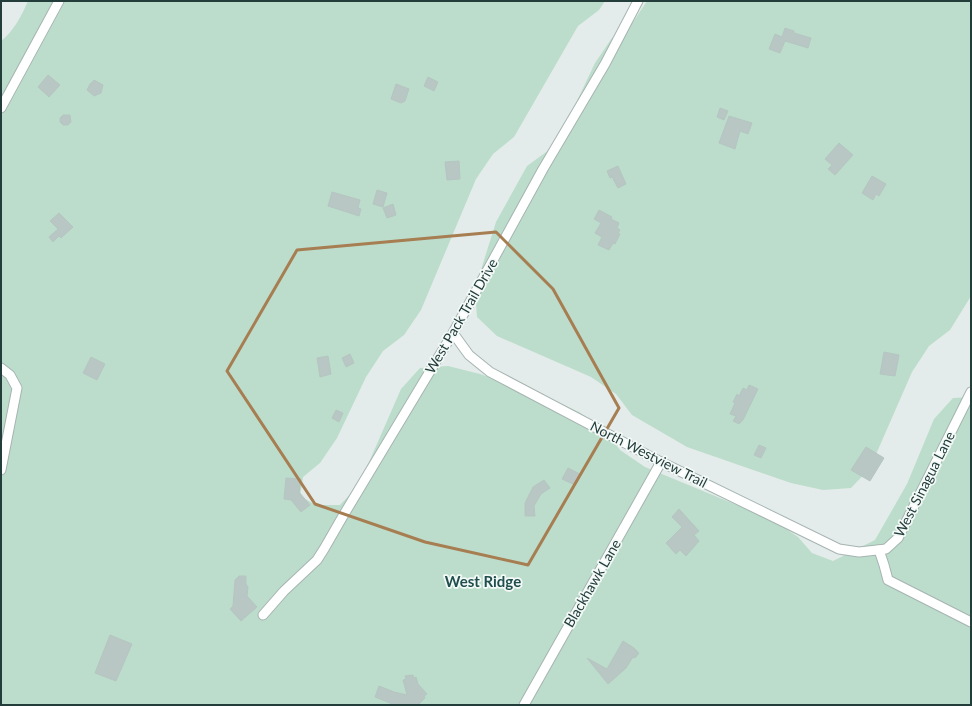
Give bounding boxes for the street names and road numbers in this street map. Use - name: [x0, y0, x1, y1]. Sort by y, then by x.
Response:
- street label: West Pack Trail Drive: [421, 255, 501, 377]
- street label: North Westview Trail: [588, 417, 710, 491]
- street label: West Sinagua Lane: [890, 428, 958, 540]
- street label: Blackhawk Lane: [560, 536, 624, 630]

